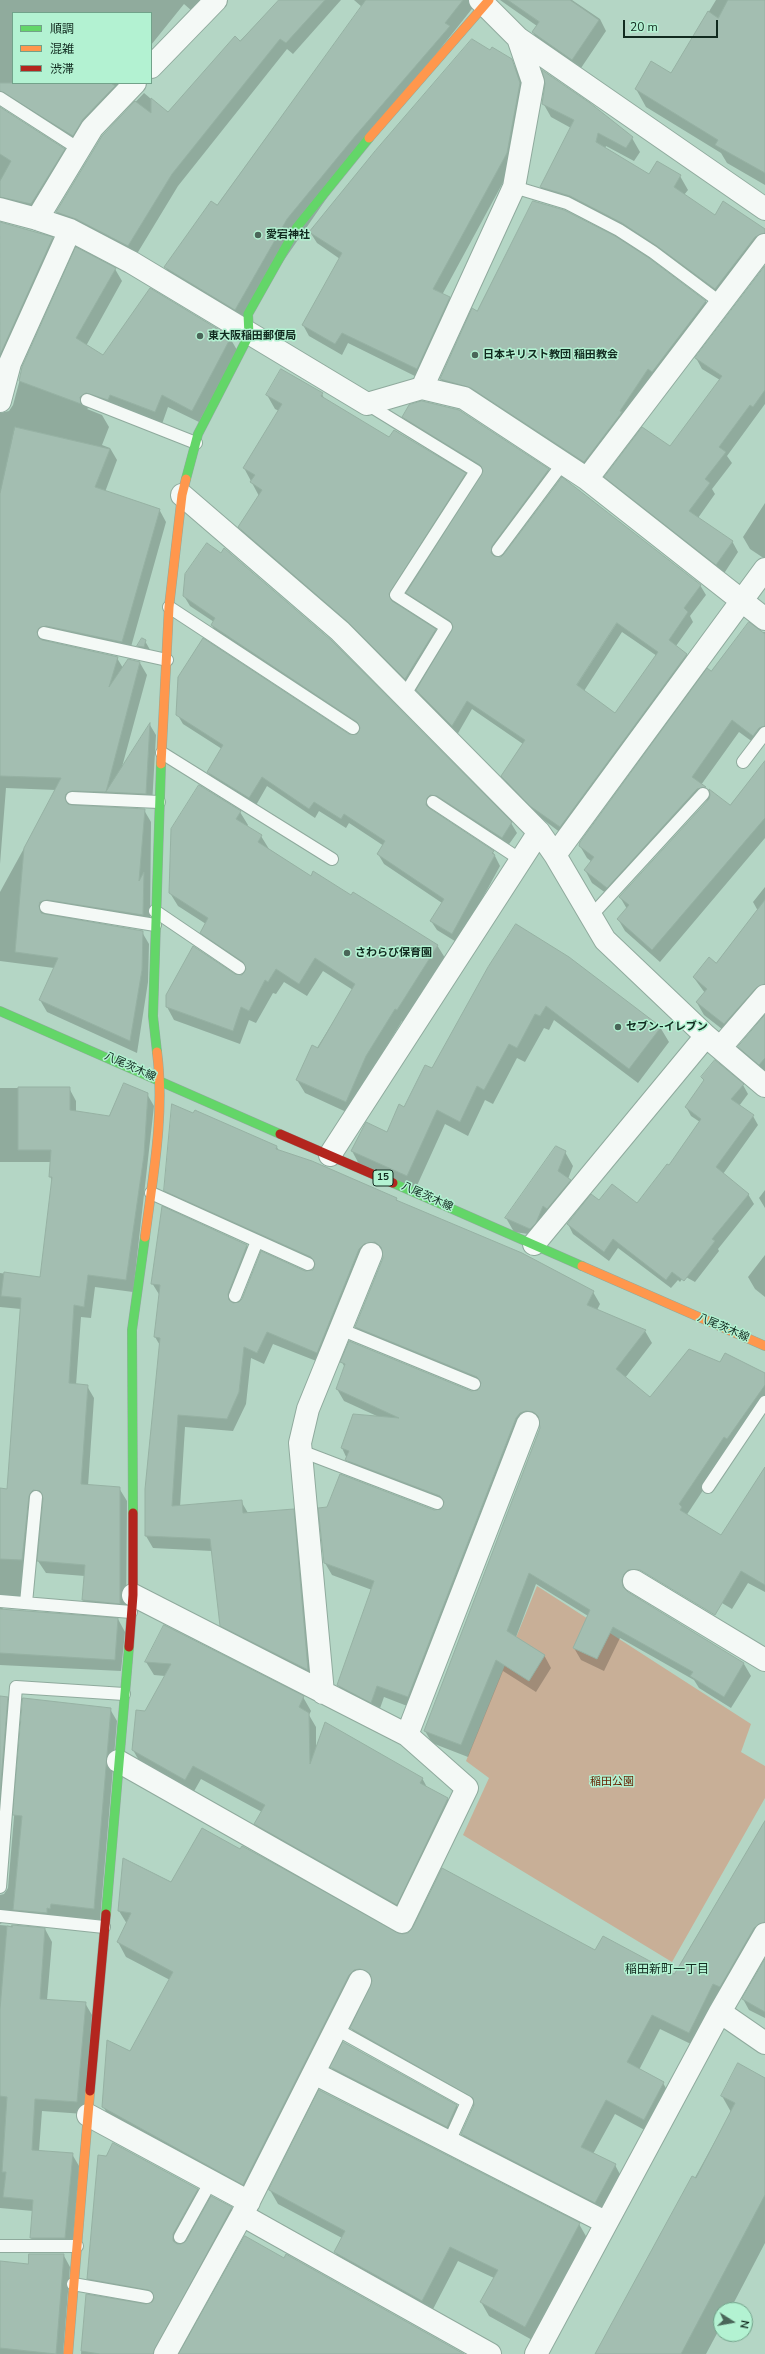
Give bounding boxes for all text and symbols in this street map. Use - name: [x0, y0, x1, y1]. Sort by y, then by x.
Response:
- legend: [12, 12, 152, 84]
- scale bar: [625, 12, 720, 38]
- text: 20 m: [630, 19, 658, 35]
- text: 順調: [50, 21, 74, 37]
- text: 混雑: [50, 41, 74, 57]
- text: 渋滞: [50, 61, 74, 77]
- place label: 愛宕神社: [266, 228, 310, 242]
- marker: 愛宕神社: [253, 230, 263, 240]
- place label: 東大阪稲田郵便局: [208, 329, 296, 343]
- marker: 東大阪稲田郵便局: [195, 331, 205, 341]
- place label: 日本キリスト教団 稲田教会: [483, 348, 618, 362]
- marker: 日本キリスト教団 稲田教会: [470, 350, 480, 360]
- place label: さわらび保育園: [355, 946, 432, 960]
- marker: さわらび保育園: [342, 948, 352, 958]
- place label: セブン-イレブン: [626, 1020, 708, 1034]
- marker: セブン-イレブン: [613, 1022, 623, 1032]
- street label: 八尾茨木線: [102, 1050, 158, 1084]
- road number: 15: [373, 1170, 393, 1186]
- street label: 八尾茨木線: [399, 1180, 455, 1214]
- street label: 八尾茨木線: [695, 1311, 751, 1345]
- park label: 稲田公園: [590, 1775, 634, 1789]
- district label: 稲田新町一丁目: [625, 1963, 709, 1977]
- north arrow: [713, 2302, 753, 2342]
- text: N: [736, 2319, 752, 2330]

